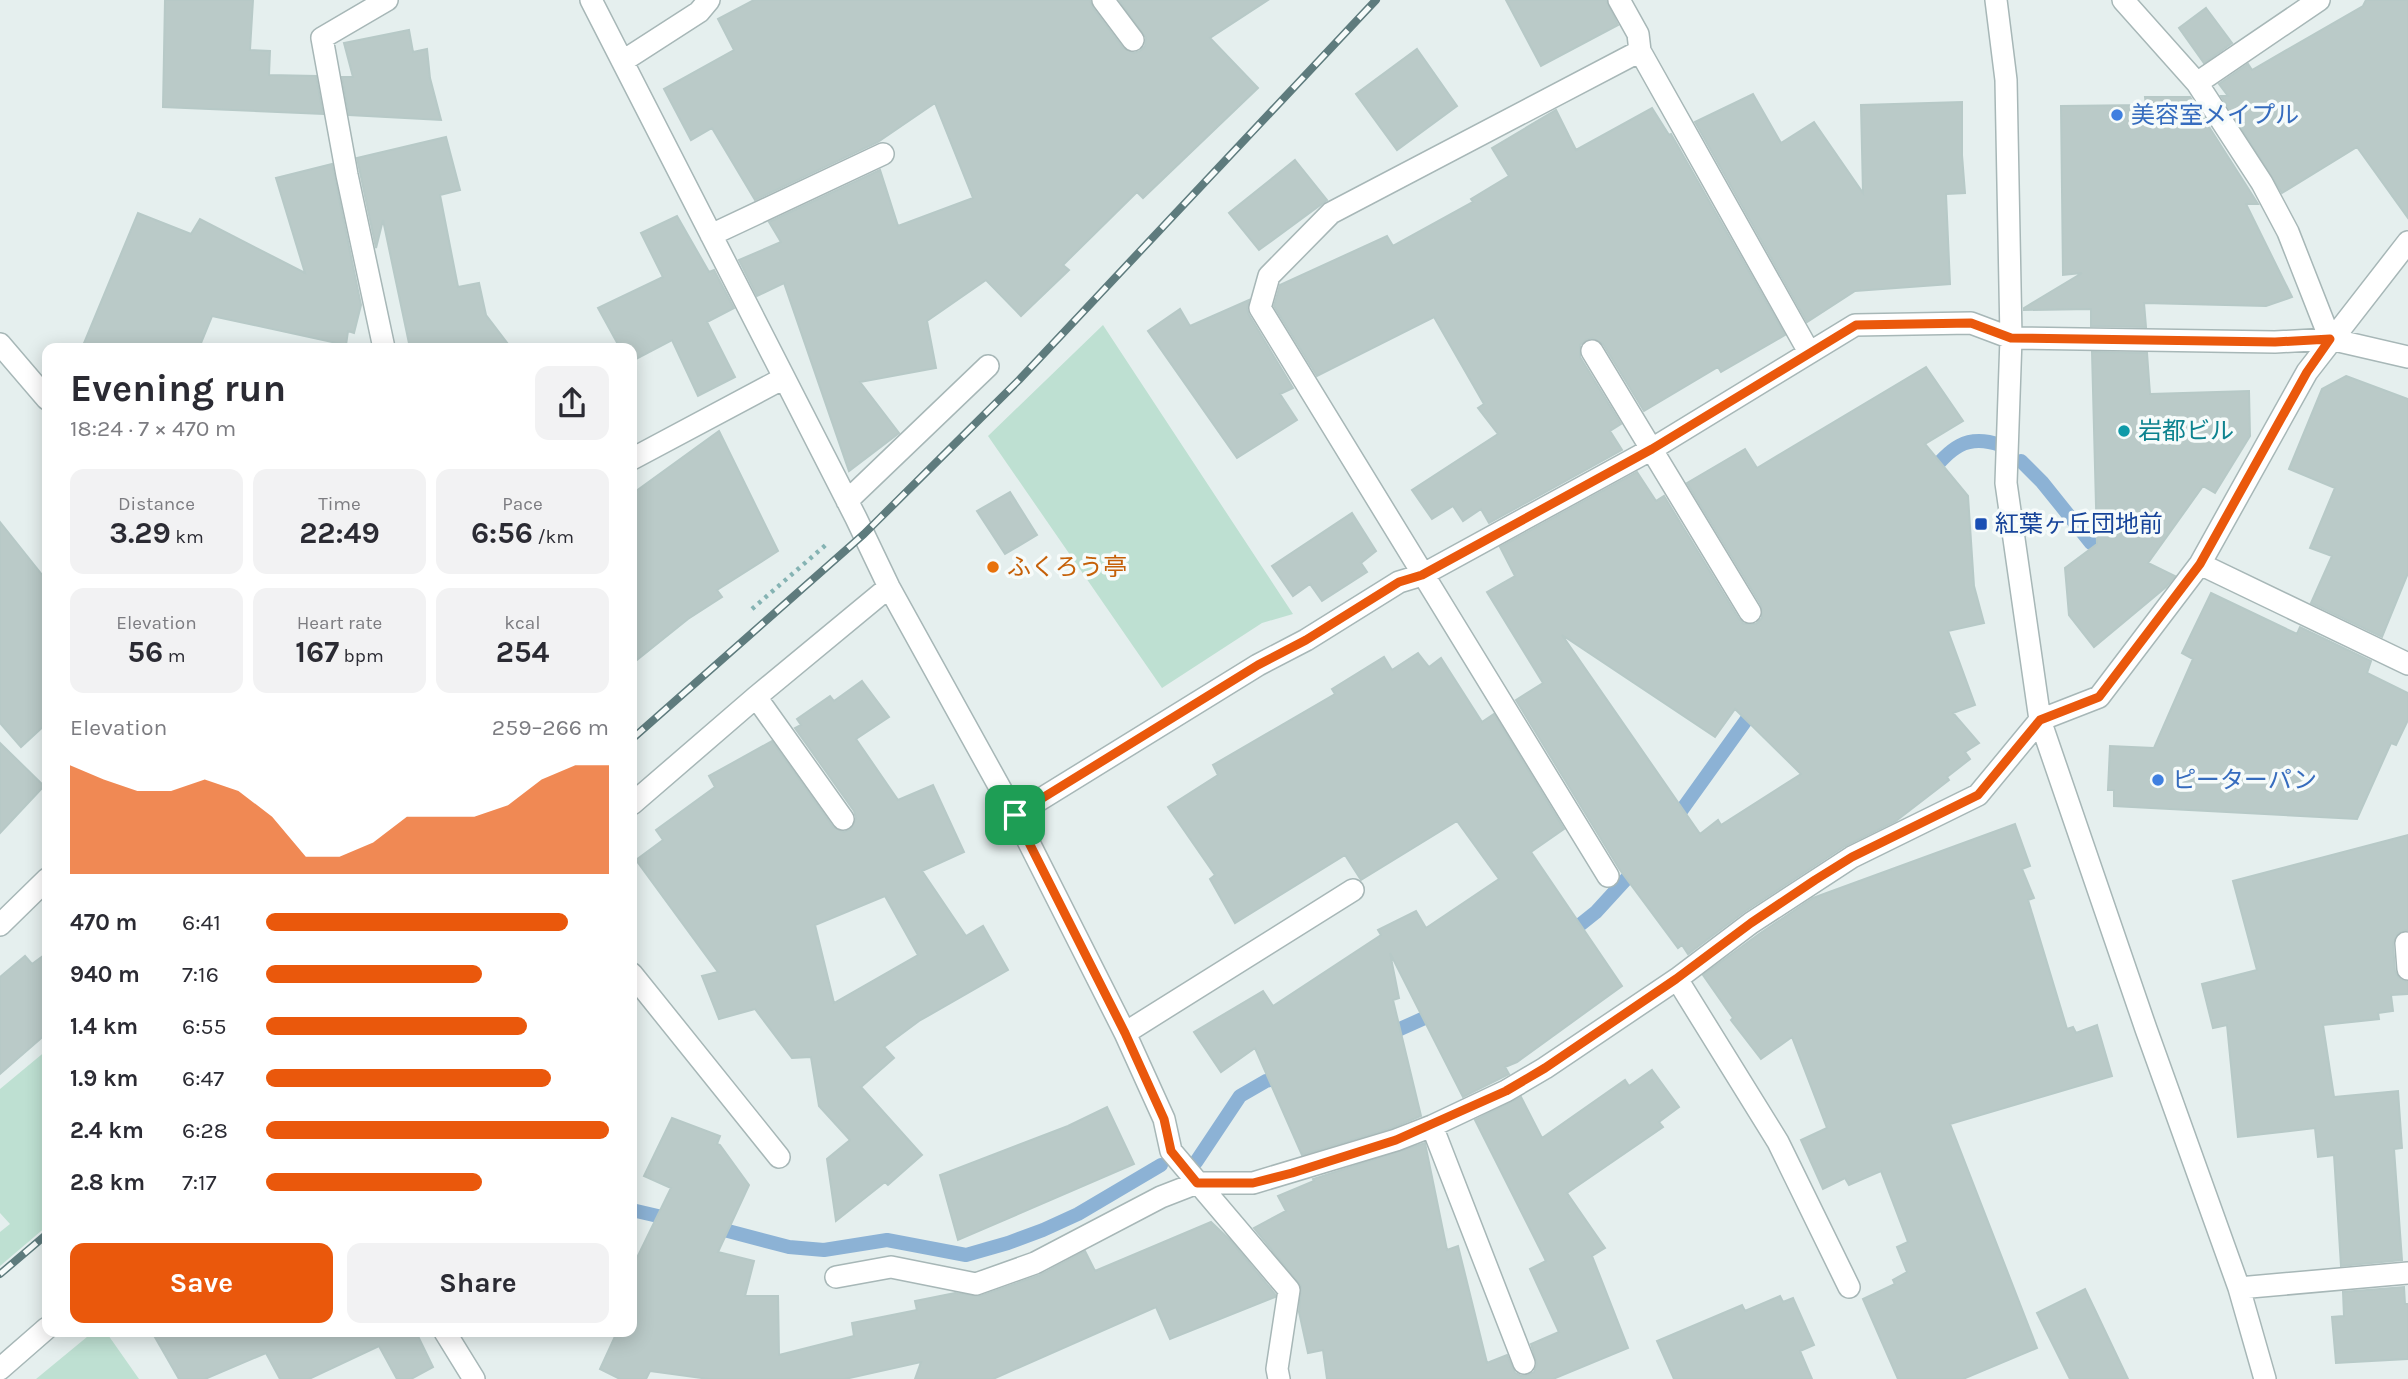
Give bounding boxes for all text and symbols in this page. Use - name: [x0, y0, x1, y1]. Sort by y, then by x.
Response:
- place label: 美容室メイプル: [2131, 101, 2299, 129]
- marker: 美容室メイプル: [2109, 107, 2125, 123]
- text: Evening run: [70, 366, 286, 411]
- button: share: [535, 366, 609, 440]
- text: 18:24 · 7 × 470 m: [70, 415, 236, 442]
- place label: 岩都ビル: [2138, 417, 2234, 445]
- marker: 岩都ビル: [2116, 423, 2132, 439]
- text: Distance: [118, 493, 195, 515]
- text: Time: [318, 493, 361, 515]
- text: Pace: [502, 493, 543, 515]
- place label: 紅葉ヶ丘団地前: [1995, 510, 2163, 538]
- text: 3.29: [109, 515, 171, 551]
- text: 22:49: [299, 515, 380, 551]
- text: 6:56: [471, 515, 533, 551]
- marker: 紅葉ヶ丘団地前: [1973, 516, 1989, 532]
- text: km: [171, 526, 204, 548]
- text: /km: [533, 526, 574, 548]
- place label: ふくろう亭: [1007, 553, 1127, 581]
- marker: ふくろう亭: [985, 559, 1001, 575]
- text: Elevation: [116, 612, 197, 634]
- text: Heart rate: [297, 612, 382, 634]
- text: kcal: [504, 612, 541, 634]
- text: 56: [128, 634, 163, 670]
- text: 167: [295, 634, 339, 670]
- text: 254: [496, 634, 549, 670]
- text: m: [163, 645, 185, 667]
- text: bpm: [339, 645, 384, 667]
- text: Elevation: [70, 714, 167, 741]
- text: 259–266 m: [492, 714, 609, 741]
- place label: ピーターパン: [2172, 766, 2317, 794]
- marker: ピーターパン: [2150, 772, 2166, 788]
- pin: [985, 785, 1045, 845]
- icon: arrive: [996, 796, 1034, 834]
- text: 470 m: [70, 909, 137, 936]
- text: 6:41: [182, 909, 221, 936]
- text: 940 m: [70, 961, 140, 988]
- text: 7:16: [182, 961, 219, 988]
- text: 1.4 km: [70, 1013, 138, 1040]
- text: 6:55: [182, 1013, 226, 1040]
- text: 1.9 km: [70, 1065, 138, 1092]
- text: 6:47: [182, 1065, 224, 1092]
- text: 2.4 km: [70, 1117, 144, 1144]
- text: 6:28: [182, 1117, 228, 1144]
- text: 2.8 km: [70, 1169, 145, 1196]
- text: 7:17: [182, 1169, 217, 1196]
- button: Save: [70, 1243, 333, 1323]
- button: Share: [347, 1243, 609, 1323]

